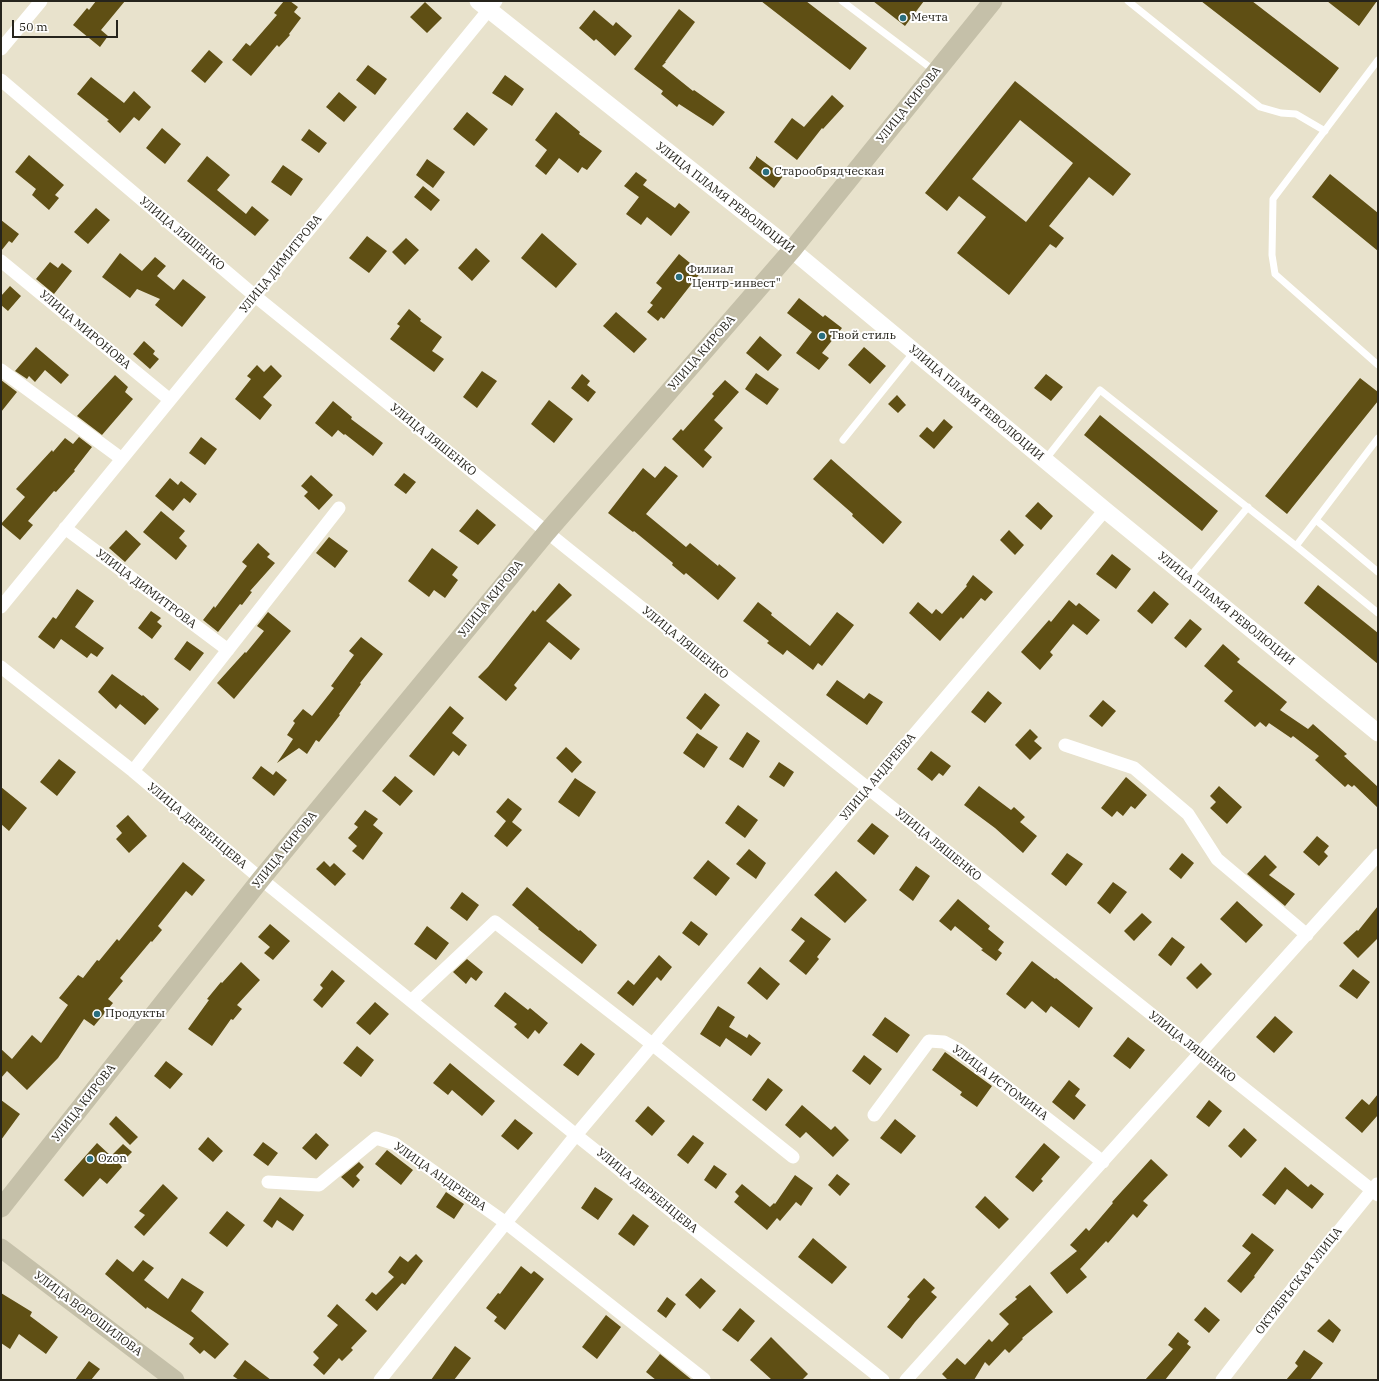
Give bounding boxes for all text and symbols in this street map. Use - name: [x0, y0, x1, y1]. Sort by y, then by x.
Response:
- place label: Мечта: [911, 11, 948, 25]
- scale bar: [14, 12, 120, 38]
- marker: Мечта: [898, 13, 908, 23]
- text: 50 m: [19, 19, 48, 34]
- street label: УЛИЦА КИРОВА: [874, 64, 944, 146]
- street label: УЛИЦА ПЛАМЯ РЕВОЛЮЦИИ: [653, 139, 797, 257]
- place label: Старообрядческая: [774, 165, 884, 179]
- marker: Старообрядческая: [761, 167, 771, 177]
- street label: УЛИЦА ЛЯШЕНКО: [136, 194, 228, 274]
- street label: УЛИЦА ДИМИТРОВА: [237, 212, 325, 316]
- place label: Филиал "Центр-инвест": [687, 263, 781, 291]
- marker: Филиал "Центр-инвест": [674, 272, 684, 282]
- street label: УЛИЦА МИРОНОВА: [36, 288, 134, 372]
- street label: УЛИЦА КИРОВА: [666, 313, 738, 393]
- place label: Твой стиль: [830, 329, 896, 343]
- marker: Твой стиль: [817, 331, 827, 341]
- street label: УЛИЦА ПЛАМЯ РЕВОЛЮЦИИ: [906, 342, 1046, 464]
- street label: УЛИЦА ЛЯШЕНКО: [387, 401, 479, 479]
- street label: УЛИЦА ДИМИТРОВА: [93, 546, 199, 632]
- street label: УЛИЦА ПЛАМЯ РЕВОЛЮЦИИ: [1155, 549, 1297, 669]
- street label: УЛИЦА КИРОВА: [456, 558, 526, 640]
- street label: УЛИЦА ЛЯШЕНКО: [639, 604, 731, 682]
- street label: УЛИЦА АНДРЕЕВА: [837, 730, 919, 824]
- street label: УЛИЦА ДЕРБЕНЦЕВА: [144, 780, 250, 872]
- street label: УЛИЦА ЛЯШЕНКО: [892, 806, 984, 884]
- street label: УЛИЦА КИРОВА: [250, 809, 320, 891]
- place label: Продукты: [105, 1007, 165, 1021]
- street label: УЛИЦА ЛЯШЕНКО: [1145, 1008, 1239, 1086]
- marker: Продукты: [92, 1009, 102, 1019]
- street label: УЛИЦА ИСТОМИНА: [949, 1042, 1051, 1124]
- street label: УЛИЦА КИРОВА: [49, 1061, 119, 1145]
- street label: УЛИЦА АНДРЕЕВА: [391, 1140, 489, 1214]
- street label: УЛИЦА ДЕРБЕНЦЕВА: [594, 1146, 700, 1236]
- place label: Ozon: [98, 1152, 127, 1166]
- marker: Ozon: [85, 1154, 95, 1164]
- street label: ОКТЯБРЬСКАЯ УЛИЦА: [1253, 1225, 1345, 1337]
- street label: УЛИЦА ВОРОШИЛОВА: [31, 1269, 145, 1359]

